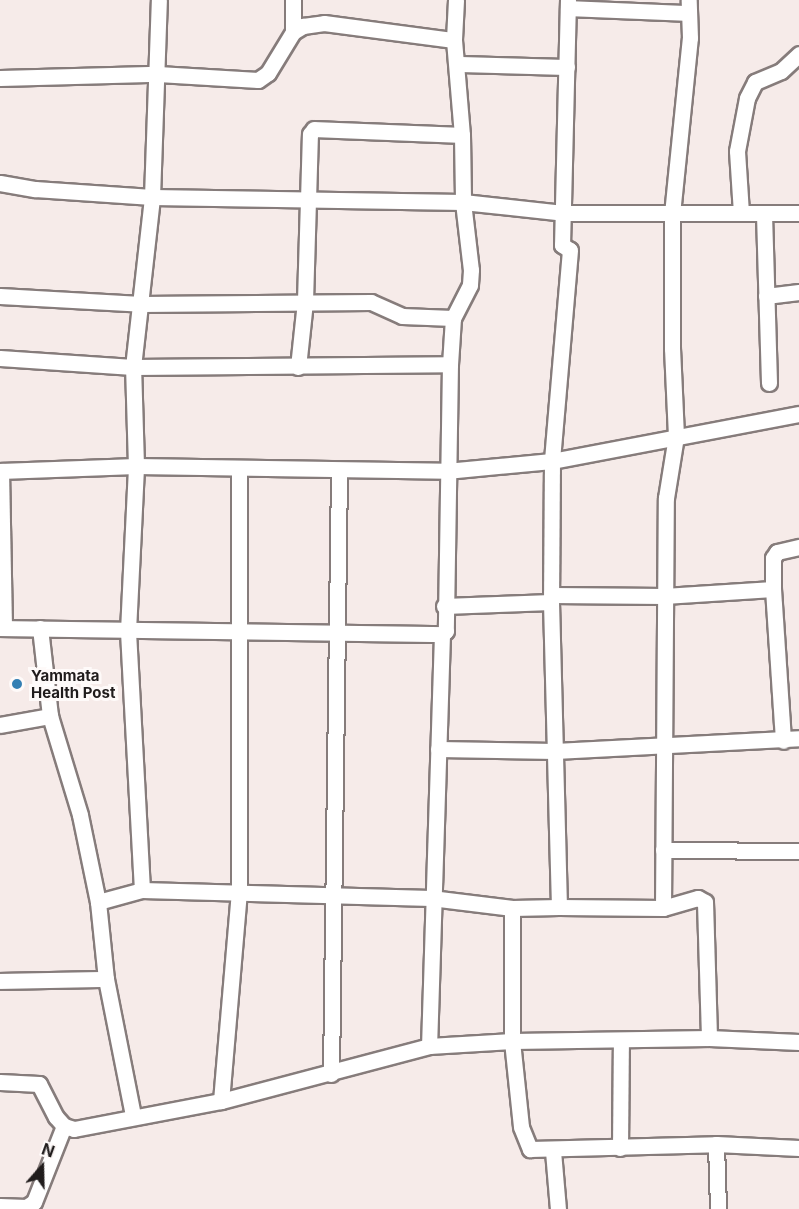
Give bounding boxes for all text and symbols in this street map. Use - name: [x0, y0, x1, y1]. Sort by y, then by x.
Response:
- place label: Yammata Health Post: [31, 666, 115, 701]
- marker: Yammata Health Post: [8, 675, 26, 693]
- north arrow: [12, 1137, 72, 1197]
- text: N: [39, 1139, 57, 1162]

